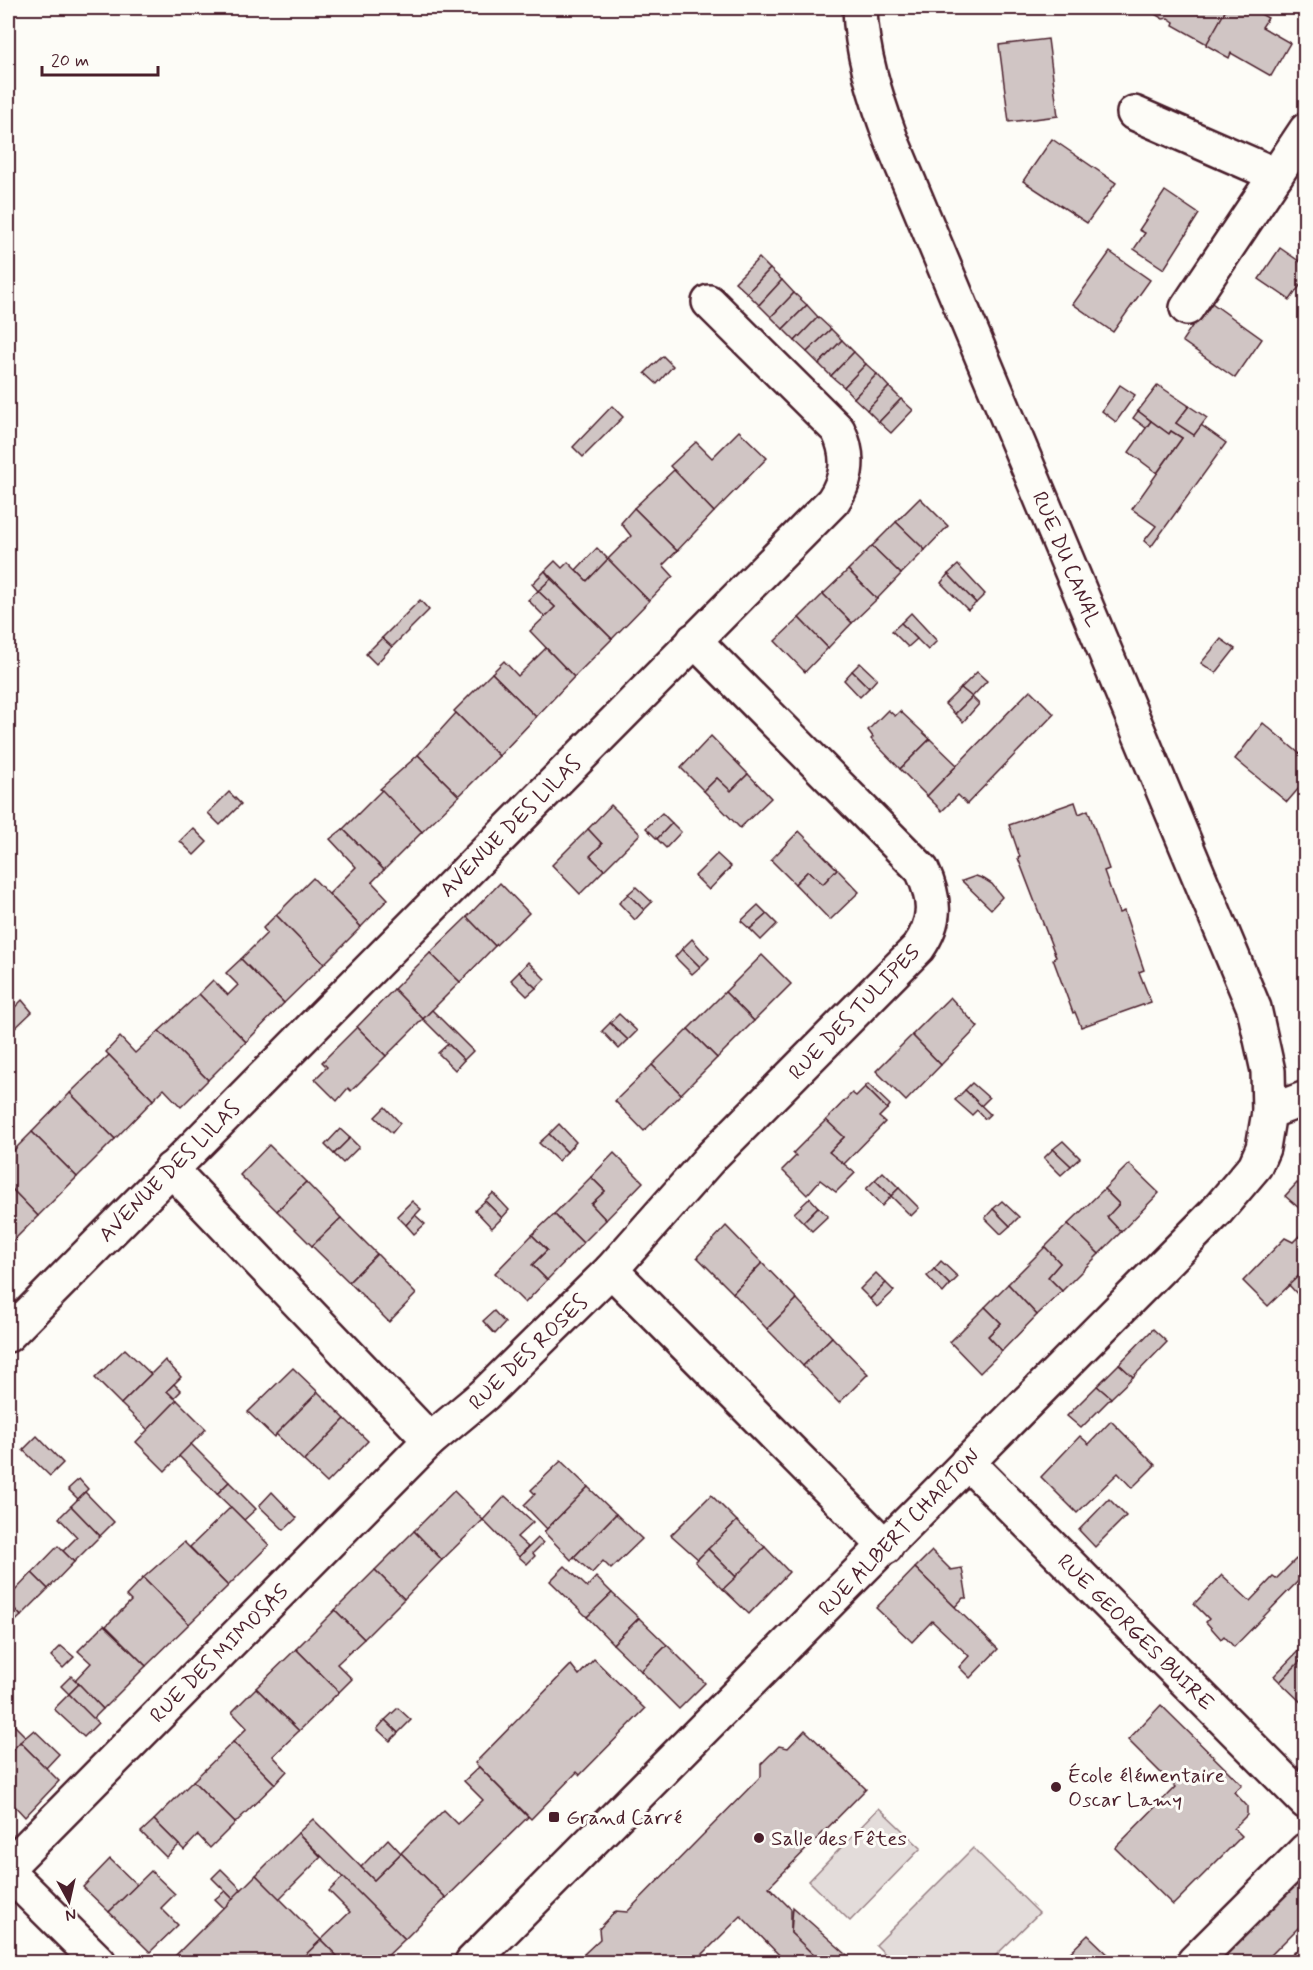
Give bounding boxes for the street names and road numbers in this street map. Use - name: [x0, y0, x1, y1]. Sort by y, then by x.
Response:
- street label: RUE DU CANAL: [1025, 487, 1107, 631]
- street label: AVENUE DES LILAS: [434, 750, 588, 904]
- street label: RUE DES TULIPES: [783, 939, 927, 1086]
- street label: AVENUE DES LILAS: [93, 1095, 247, 1249]
- street label: RUE DES ROSES: [463, 1289, 594, 1417]
- street label: RUE ALBERT CHARTON: [813, 1443, 987, 1622]
- street label: RUE GEORGES BUIRE: [1051, 1548, 1220, 1717]
- street label: RUE DES MIMOSAS: [144, 1578, 295, 1729]

